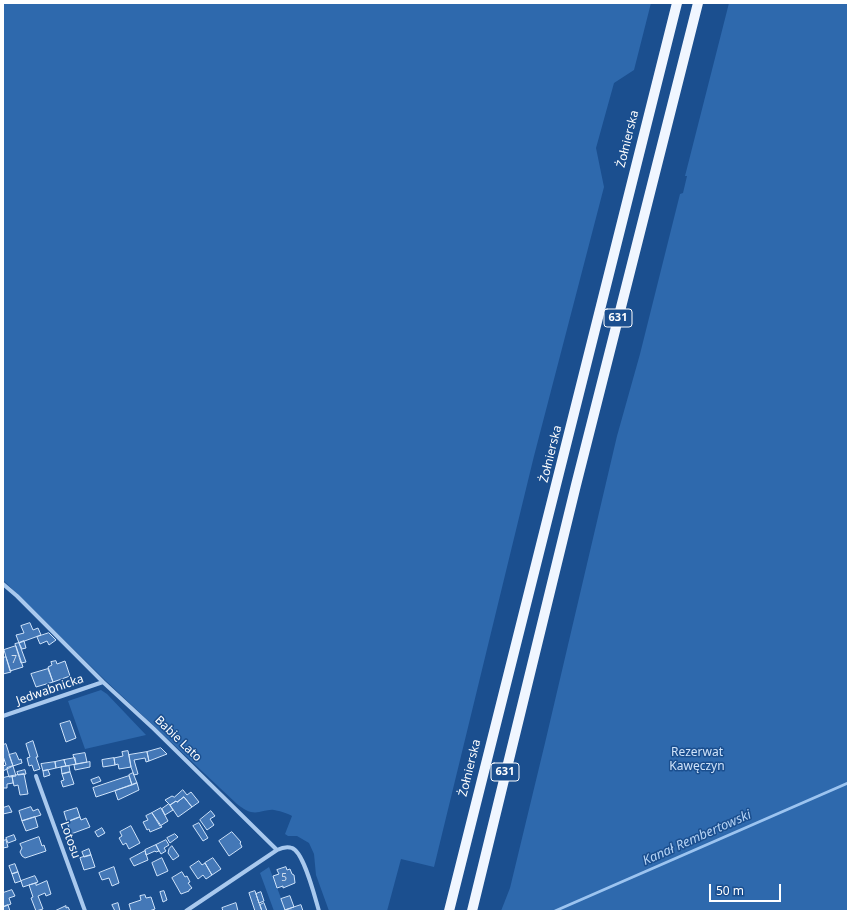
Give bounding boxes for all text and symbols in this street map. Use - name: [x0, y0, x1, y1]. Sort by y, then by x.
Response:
- street label: Żołnierska: [614, 109, 642, 169]
- road number: 631: [604, 309, 632, 327]
- street label: Żołnierska: [537, 424, 565, 484]
- house number: 7: [11, 654, 17, 666]
- street label: Jedwabnicka: [14, 672, 86, 708]
- street label: Babie Lato: [152, 713, 204, 765]
- street label: Żołnierska: [456, 738, 484, 798]
- park label: Rezerwat Kawęczyn: [669, 746, 725, 774]
- road number: 631: [491, 763, 519, 781]
- water label: Kanał Rembertowski: [640, 807, 754, 869]
- street label: Lotosu: [57, 820, 83, 860]
- house number: 5: [281, 872, 287, 884]
- scale bar: [711, 876, 783, 902]
- text: 50 m: [716, 882, 744, 899]

